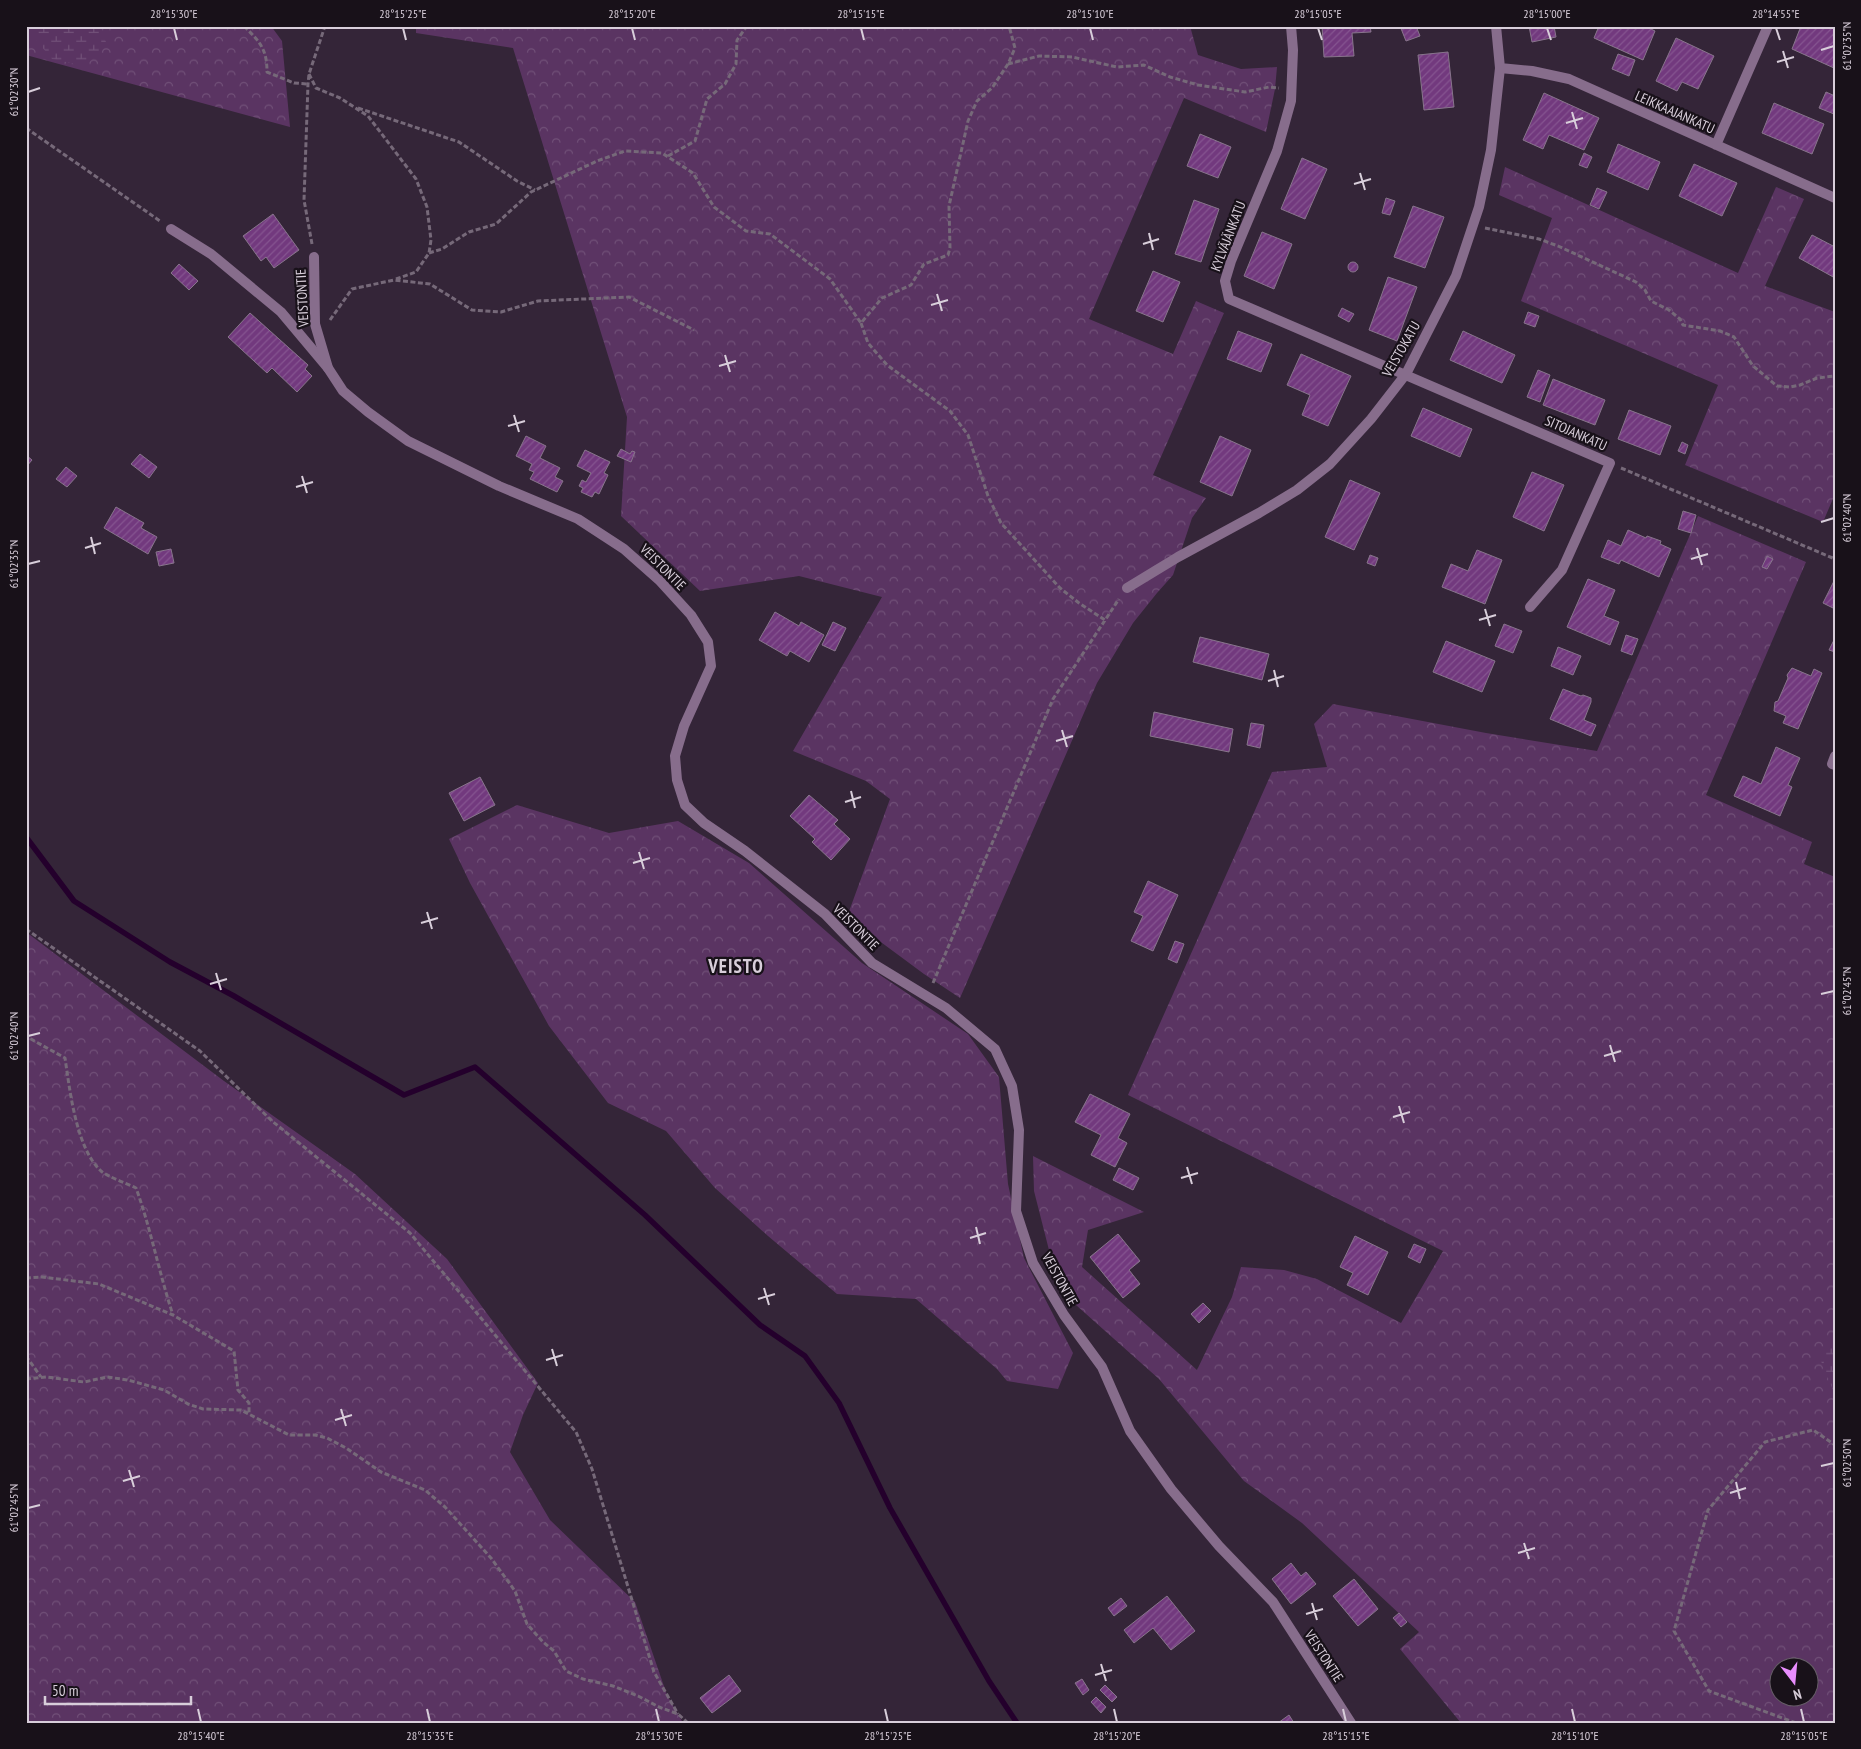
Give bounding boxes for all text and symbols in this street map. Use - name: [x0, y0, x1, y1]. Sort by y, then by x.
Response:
- text: 28°15'30"E: [150, 6, 198, 21]
- text: 28°15'25"E: [379, 6, 427, 21]
- text: 28°15'20"E: [608, 6, 656, 21]
- text: 28°15'15"E: [837, 6, 885, 21]
- text: 28°15'10"E: [1066, 6, 1114, 21]
- text: 28°15'05"E: [1294, 6, 1342, 21]
- text: 28°15'00"E: [1523, 6, 1571, 21]
- text: 28°14'55"E: [1752, 6, 1800, 21]
- text: 61°02'35"N: [1839, 22, 1854, 70]
- text: 61°02'30"N: [6, 68, 21, 116]
- street label: LEIKKAAJANKATU: [1632, 86, 1718, 138]
- street label: KYLVÄJÄNKATU: [1206, 198, 1250, 274]
- street label: VEISTONTIE: [291, 268, 313, 329]
- street label: VEISTOKATU: [1377, 318, 1424, 381]
- street label: SITOJANKATU: [1542, 411, 1610, 455]
- text: 61°02'40"N: [1839, 494, 1854, 542]
- street label: VEISTONTIE: [635, 539, 690, 594]
- text: 61°02'35"N: [6, 540, 21, 588]
- street label: VEISTONTIE: [828, 899, 883, 954]
- district label: VEISTO: [707, 954, 764, 978]
- text: 61°02'45"N: [1839, 967, 1854, 1015]
- text: 61°02'40"N: [6, 1012, 21, 1060]
- street label: VEISTONTIE: [1038, 1248, 1082, 1309]
- text: 61°02'50"N: [1839, 1439, 1854, 1487]
- text: 61°02'45"N: [6, 1484, 21, 1532]
- street label: VEISTONTIE: [1300, 1626, 1347, 1685]
- north arrow: [1768, 1656, 1818, 1706]
- scale bar: [45, 1674, 191, 1706]
- text: 50 m: [52, 1681, 78, 1700]
- text: N: [1791, 1685, 1804, 1704]
- text: 28°15'40"E: [177, 1728, 225, 1743]
- text: 28°15'35"E: [406, 1728, 454, 1743]
- text: 28°15'30"E: [635, 1728, 683, 1743]
- text: 28°15'25"E: [864, 1728, 912, 1743]
- text: 28°15'20"E: [1093, 1728, 1141, 1743]
- text: 28°15'15"E: [1322, 1728, 1370, 1743]
- text: 28°15'10"E: [1551, 1728, 1599, 1743]
- text: 28°15'05"E: [1780, 1728, 1828, 1743]

